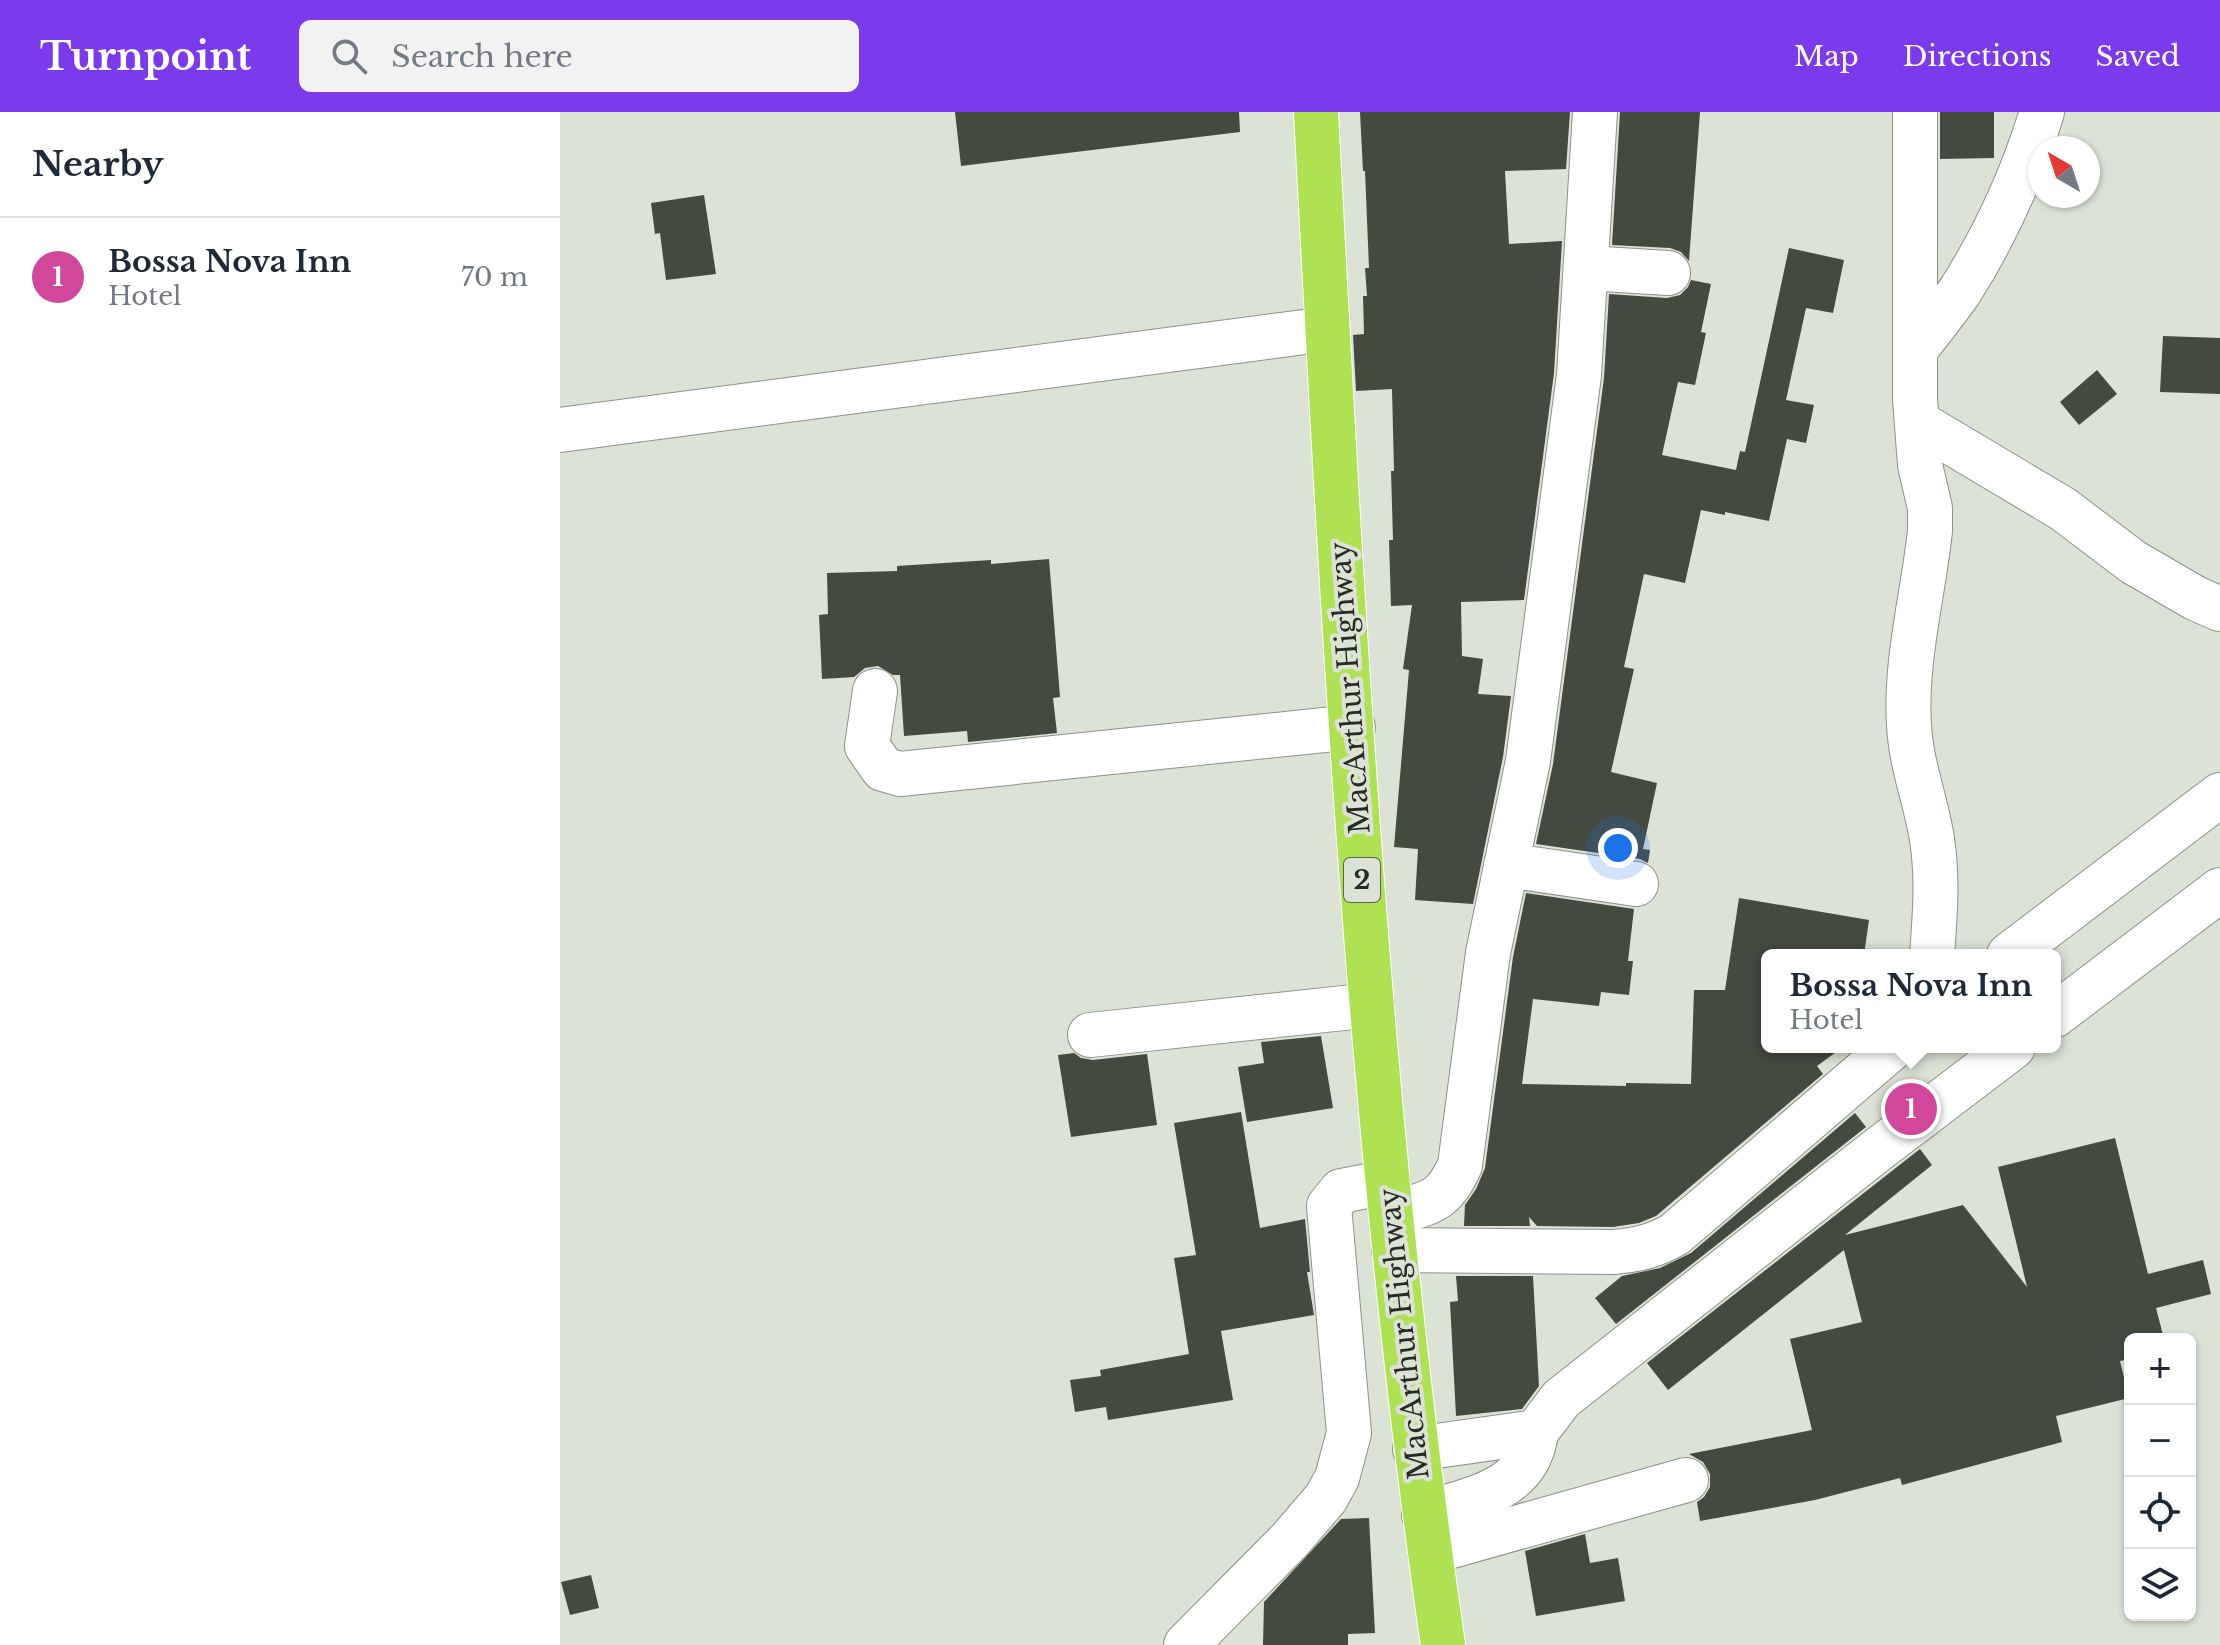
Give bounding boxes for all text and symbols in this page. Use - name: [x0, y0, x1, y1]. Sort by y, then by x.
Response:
- search box: [299, 20, 859, 92]
- text: Turnpoint: [40, 33, 251, 80]
- icon: search: [327, 34, 371, 78]
- text: Search here: [391, 38, 573, 75]
- text: Map: [1794, 39, 1859, 74]
- text: Directions: [1903, 39, 2052, 74]
- text: Saved: [2096, 39, 2180, 74]
- north arrow: [2028, 136, 2100, 208]
- text: Nearby: [32, 143, 164, 185]
- text: Bossa Nova Inn: [108, 243, 351, 280]
- text: 1: [52, 261, 64, 293]
- text: 70 m: [461, 261, 528, 293]
- text: Hotel: [108, 280, 182, 312]
- street label: MacArthur Highway: [1322, 541, 1378, 835]
- your location: [1598, 828, 1638, 868]
- road number: 2: [1344, 858, 1380, 902]
- popup: [1761, 949, 2061, 1053]
- text: Bossa Nova Inn: [1789, 967, 2033, 1004]
- text: Hotel: [1789, 1004, 1863, 1036]
- pin: 1: [1885, 1079, 1937, 1139]
- street label: MacArthur Highway: [1371, 1187, 1437, 1481]
- map controls: [2124, 1333, 2196, 1621]
- button: +: [2124, 1333, 2196, 1405]
- button: −: [2124, 1405, 2196, 1477]
- button: locate: [2124, 1477, 2196, 1549]
- button: layers: [2124, 1549, 2196, 1621]

